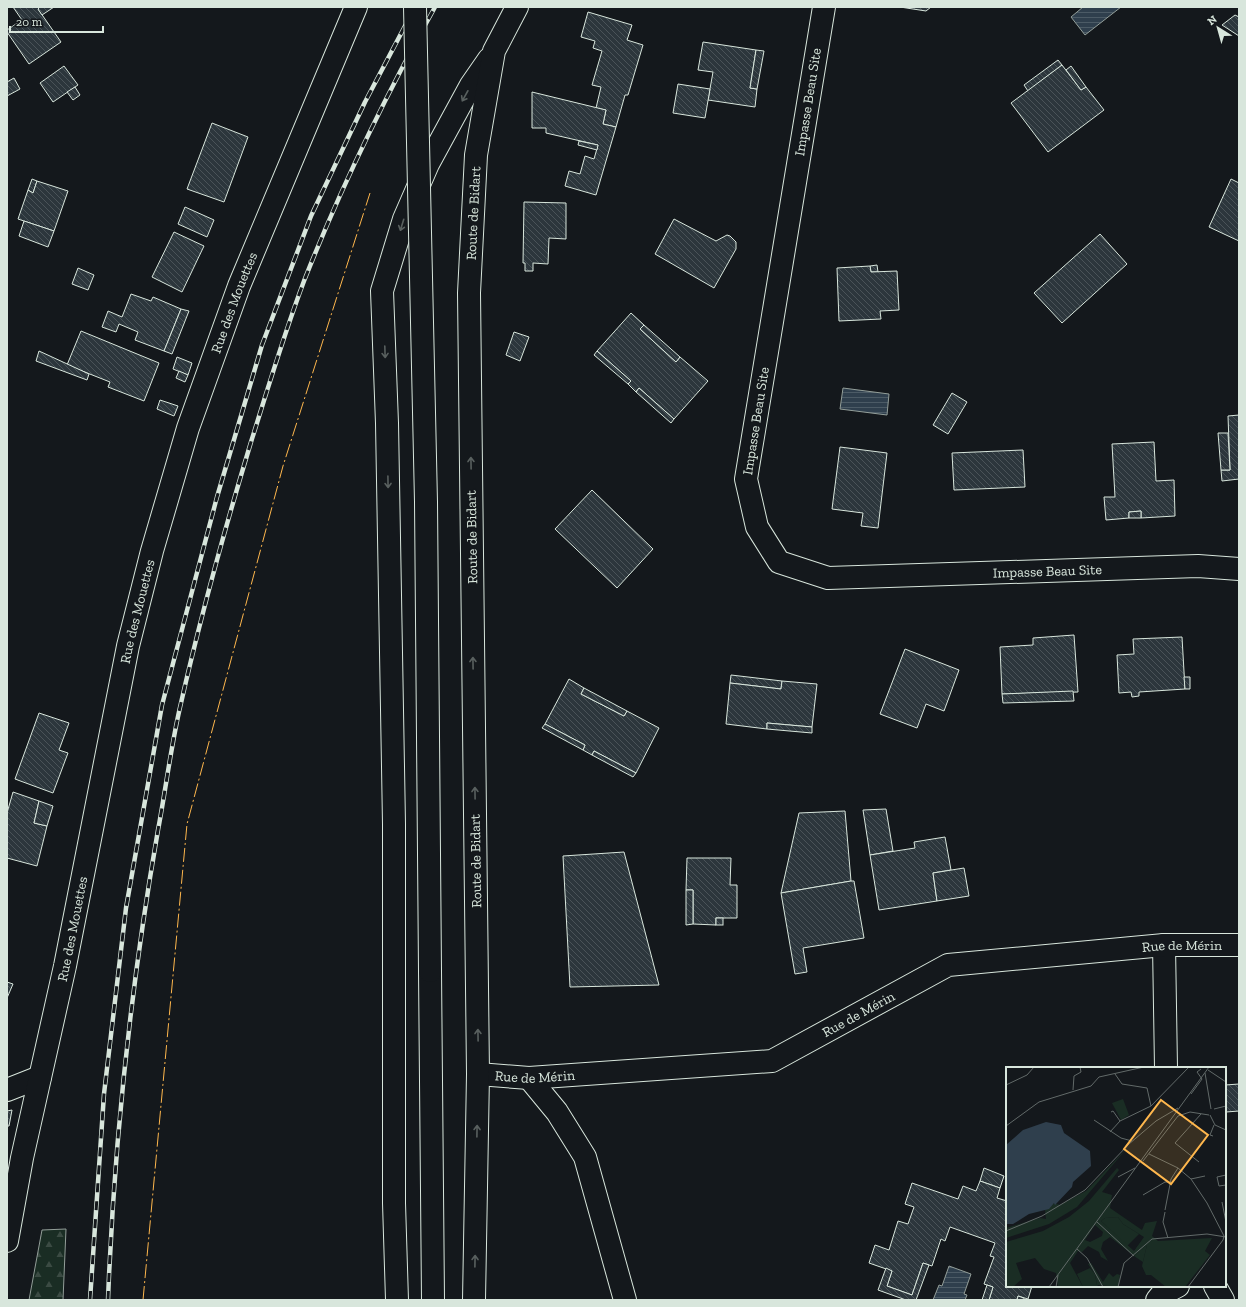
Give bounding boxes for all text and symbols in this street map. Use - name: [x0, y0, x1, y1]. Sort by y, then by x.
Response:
- scale bar: [10, 8, 103, 34]
- north arrow: [1198, 8, 1238, 48]
- text: N: [1205, 12, 1220, 28]
- text: 20 m: [16, 15, 43, 29]
- street label: Impasse Beau Site: [791, 46, 825, 157]
- one-way arrow: [461, 90, 469, 102]
- street label: Route de Bidart: [462, 165, 484, 261]
- one-way arrow: [398, 218, 405, 231]
- street label: Rue des Mouettes: [207, 249, 261, 355]
- one-way arrow: [381, 345, 388, 358]
- street label: Impasse Beau Site: [739, 365, 773, 476]
- one-way arrow: [467, 457, 475, 470]
- one-way arrow: [384, 475, 392, 488]
- street label: Route de Bidart: [463, 489, 481, 584]
- street label: Rue des Mouettes: [116, 558, 158, 665]
- street label: Impasse Beau Site: [993, 561, 1103, 581]
- one-way arrow: [469, 657, 477, 670]
- one-way arrow: [471, 787, 479, 800]
- street label: Route de Bidart: [467, 813, 485, 908]
- street label: Rue des Mouettes: [53, 875, 91, 983]
- street label: Rue de Mérin: [1141, 936, 1222, 956]
- street label: Rue de Mérin: [819, 987, 898, 1041]
- one-way arrow: [474, 1029, 481, 1042]
- street label: Rue de Mérin: [494, 1066, 575, 1087]
- inset map: [1006, 1067, 1226, 1287]
- one-way arrow: [473, 1125, 481, 1138]
- one-way arrow: [471, 1255, 479, 1268]

